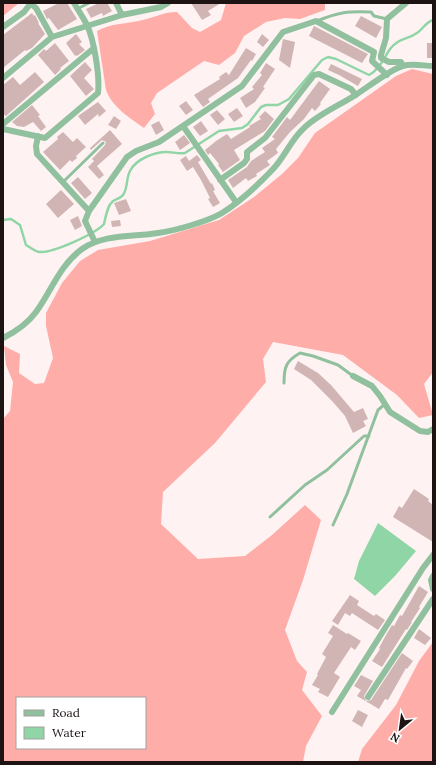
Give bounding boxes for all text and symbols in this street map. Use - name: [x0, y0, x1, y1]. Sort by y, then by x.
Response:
- legend: [16, 697, 146, 749]
- text: Road: [52, 705, 80, 720]
- north arrow: [380, 709, 420, 749]
- text: Water: [52, 725, 87, 740]
- text: N: [388, 729, 402, 746]

